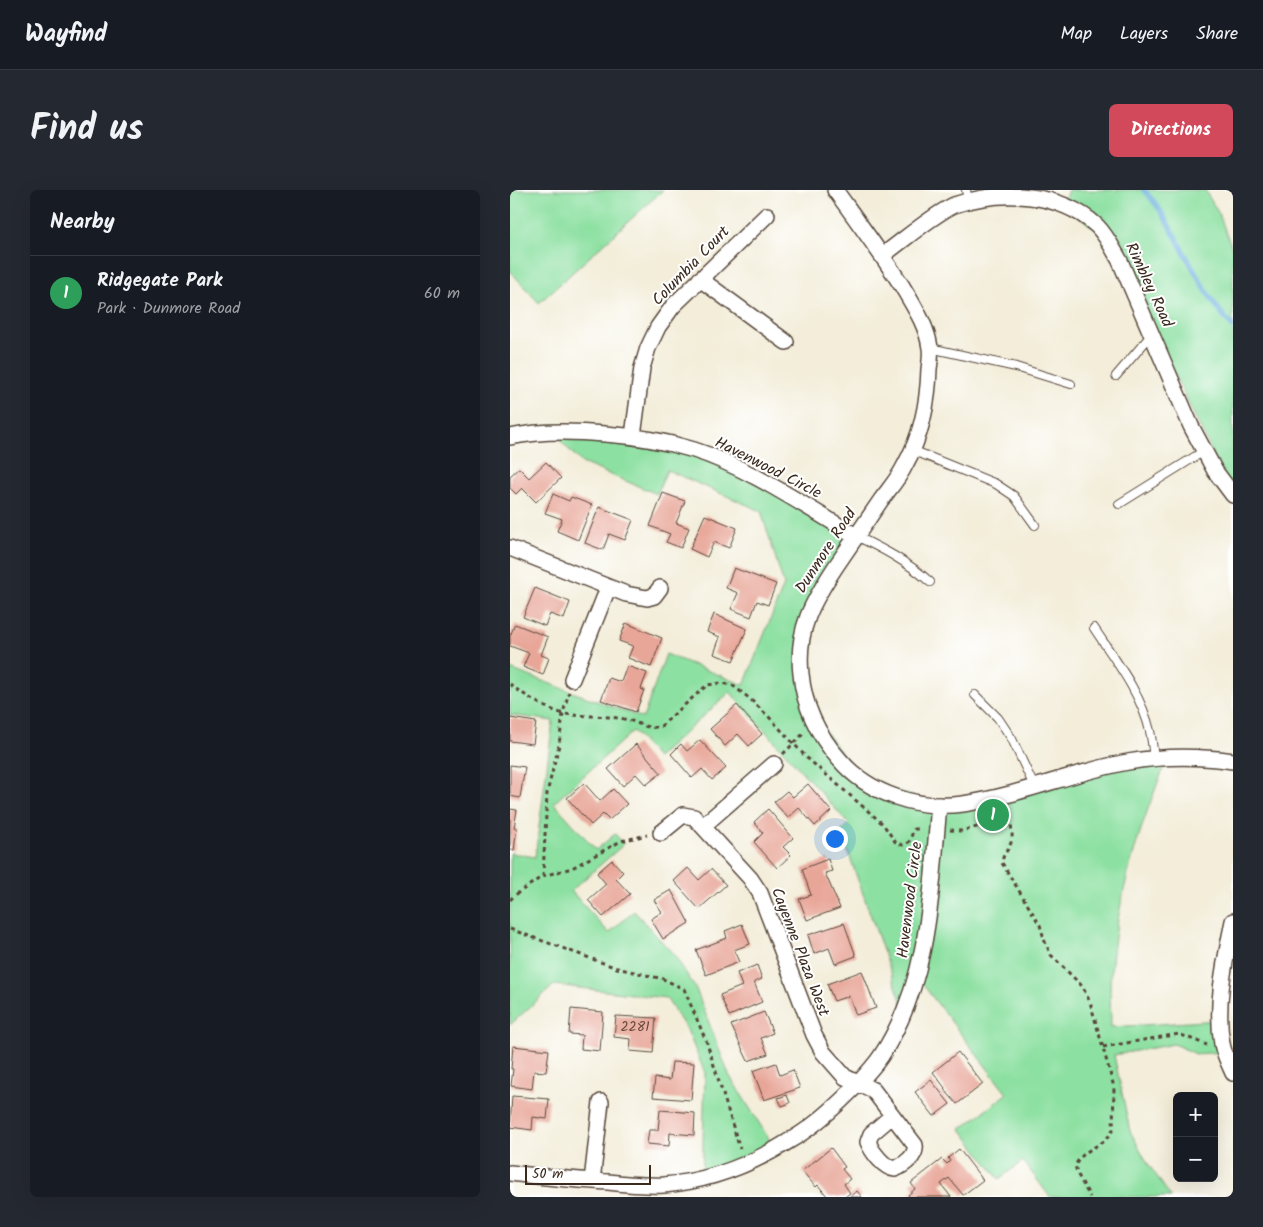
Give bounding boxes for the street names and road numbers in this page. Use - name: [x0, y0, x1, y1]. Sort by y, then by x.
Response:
- street label: Columbia Court: [646, 220, 736, 312]
- street label: Rimbley Road: [1118, 238, 1180, 333]
- street label: Havenwood Circle: [710, 430, 826, 506]
- street label: Dunmore Road: [789, 502, 864, 599]
- street label: Havenwood Circle: [890, 840, 930, 960]
- street label: Cayenne Plaza West: [764, 884, 836, 1021]

